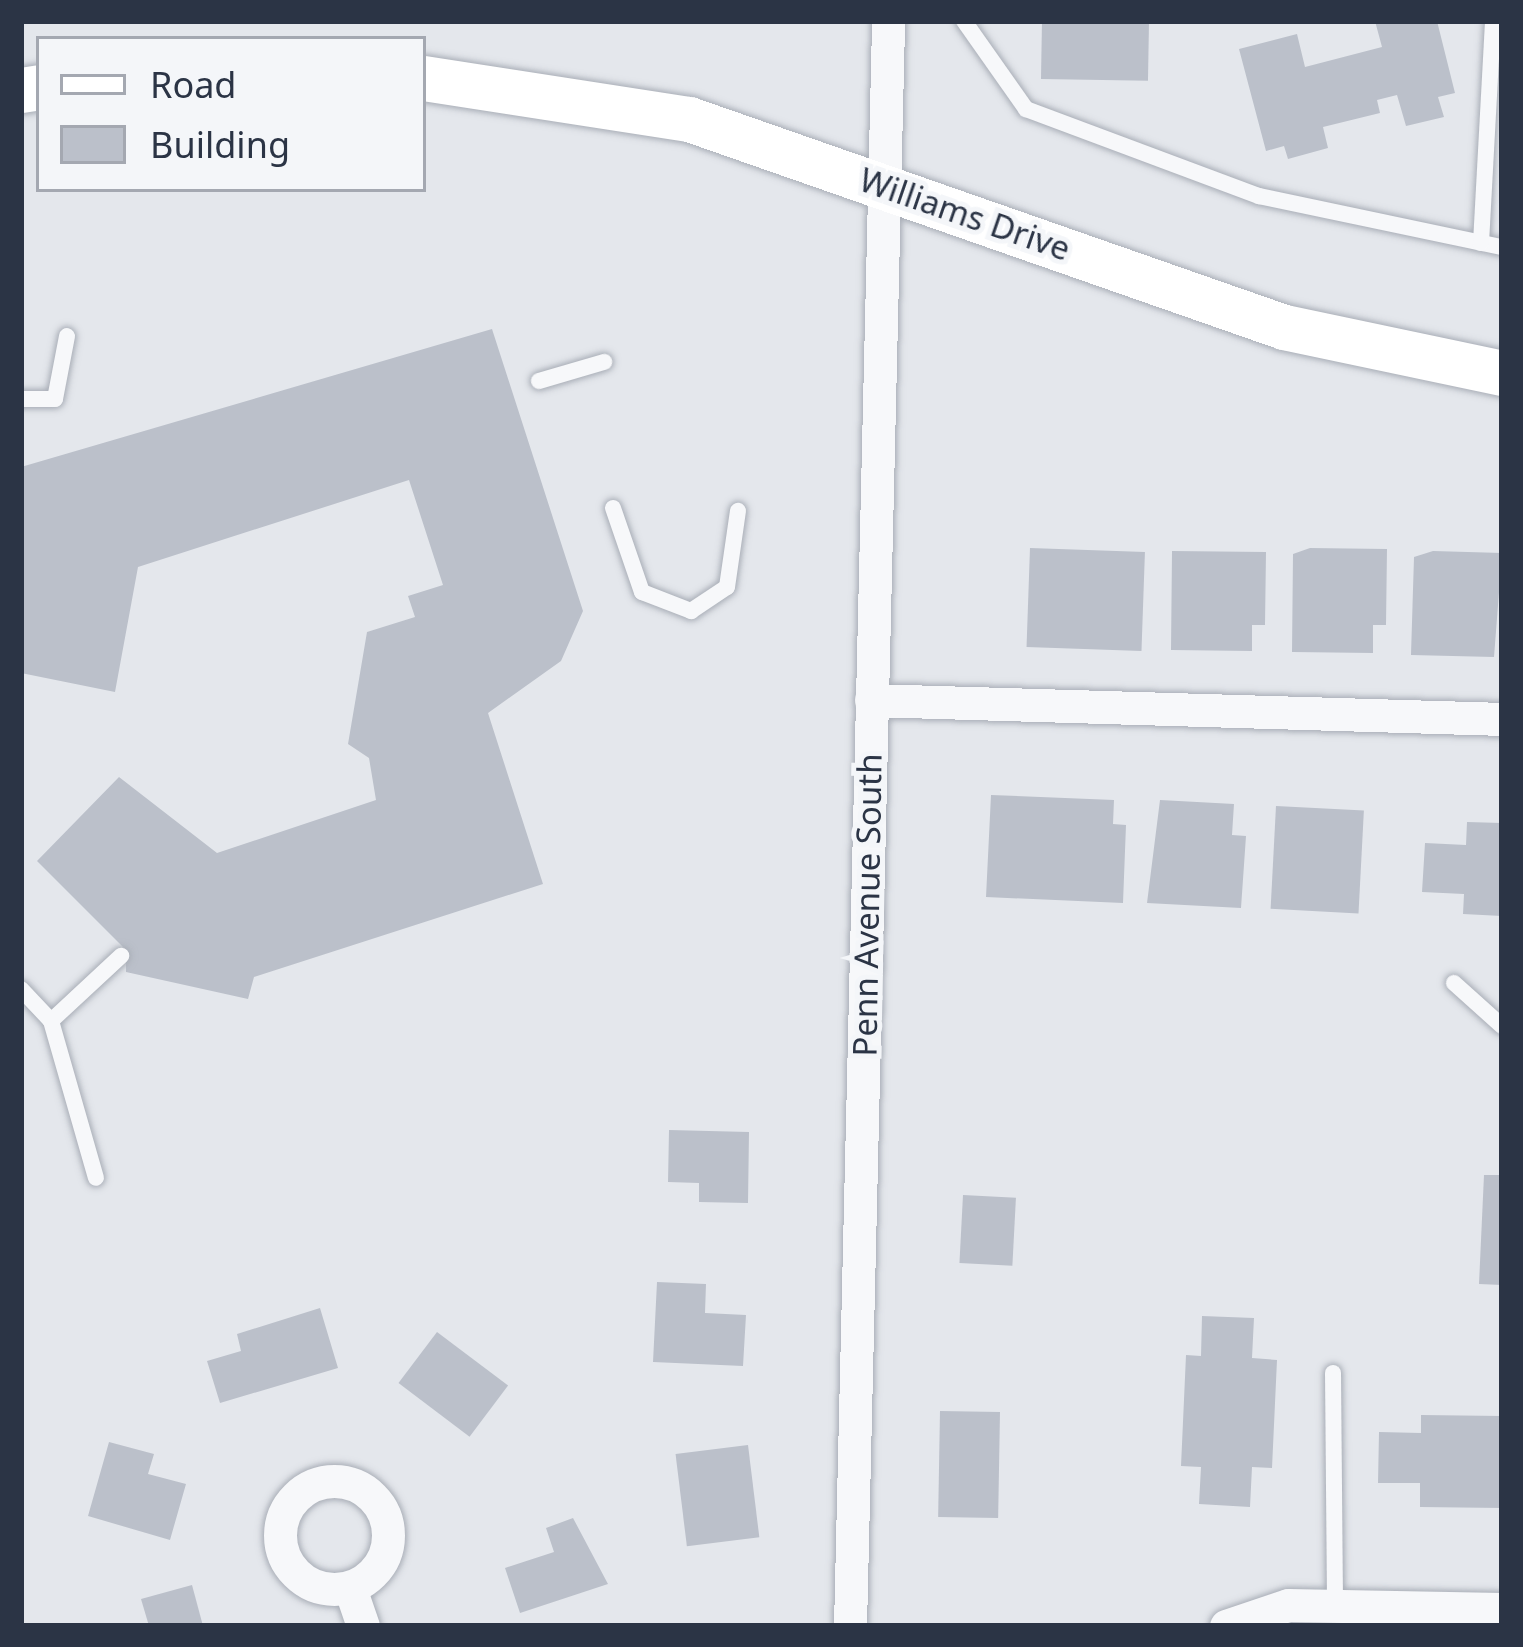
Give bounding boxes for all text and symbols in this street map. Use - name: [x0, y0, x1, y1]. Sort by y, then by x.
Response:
- legend: [36, 36, 426, 192]
- text: Road: [150, 60, 237, 109]
- text: Building: [150, 120, 290, 169]
- street label: Williams Drive: [854, 159, 1076, 269]
- street label: Penn Avenue South: [845, 753, 889, 1057]

